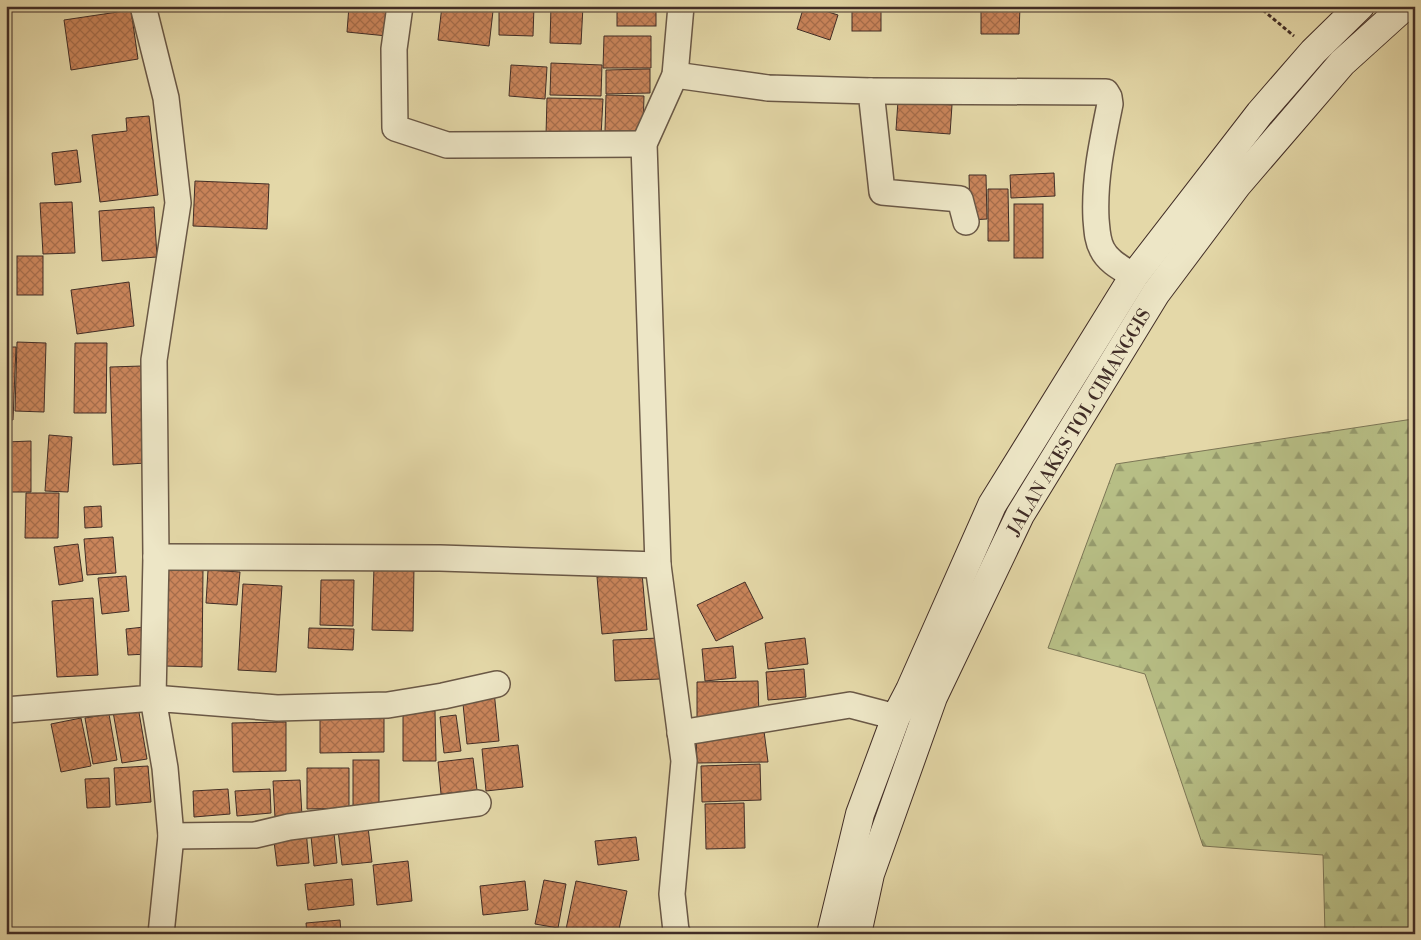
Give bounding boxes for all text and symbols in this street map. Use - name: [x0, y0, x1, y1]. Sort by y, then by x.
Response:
- street label: JALAN AKES TOL CIMANGGIS: [1002, 305, 1156, 541]

